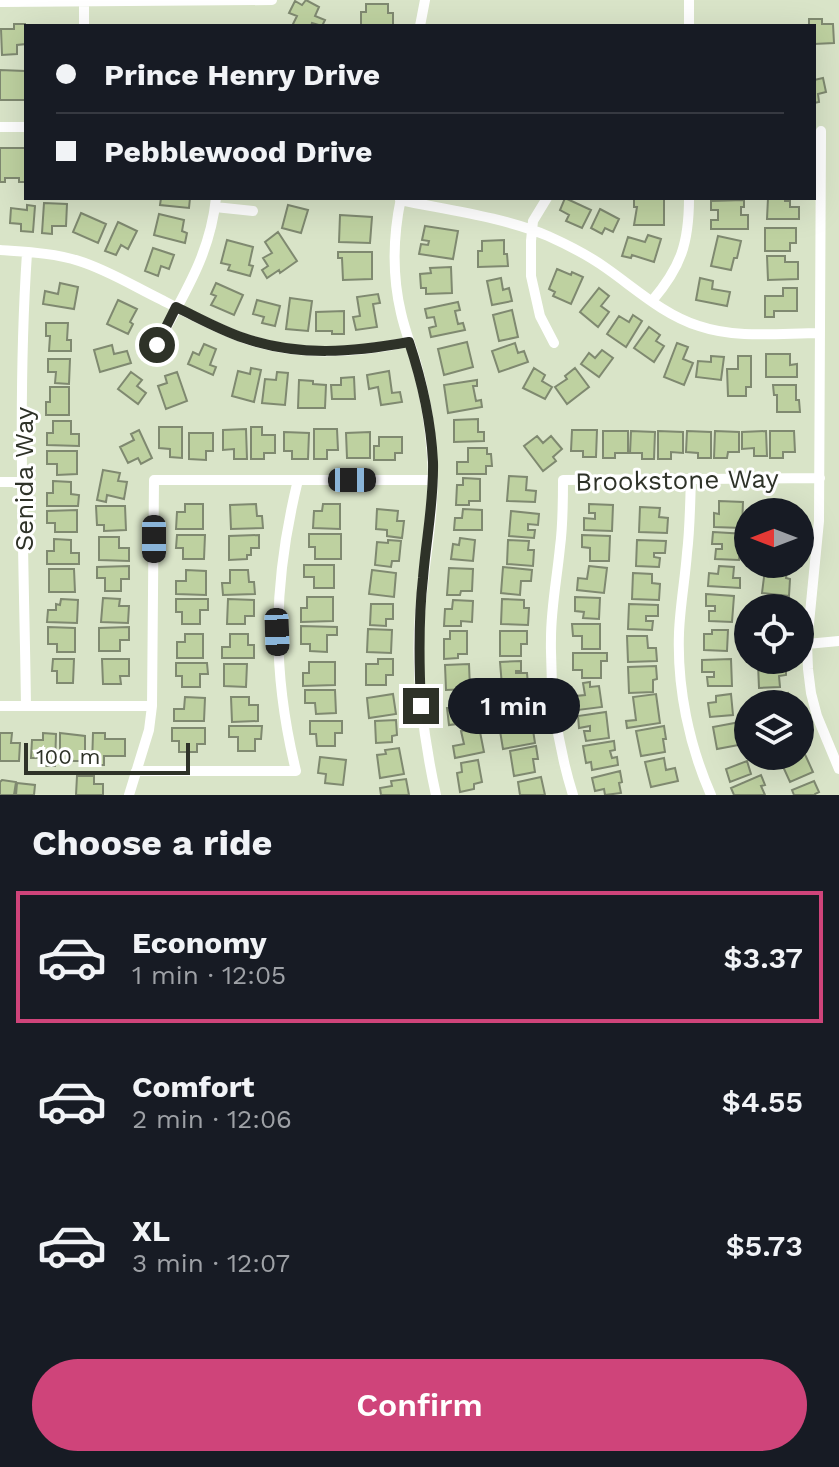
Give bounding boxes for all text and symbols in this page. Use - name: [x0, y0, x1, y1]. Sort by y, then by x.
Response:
- text: Prince Henry Drive: [104, 57, 380, 92]
- text: Pebblewood Drive: [104, 134, 372, 169]
- route start: [139, 327, 175, 363]
- street label: Senida Way: [9, 406, 39, 551]
- street label: Brookstone Way: [575, 463, 780, 497]
- car: [328, 468, 376, 492]
- north arrow: [734, 498, 814, 578]
- map controls: [734, 498, 814, 770]
- car: [142, 515, 166, 563]
- button: locate: [734, 594, 814, 674]
- car: [264, 608, 290, 656]
- callout: 1 min: [449, 678, 581, 734]
- route end: [403, 688, 439, 724]
- button: layers: [734, 690, 814, 770]
- text: 1 min: [481, 691, 547, 721]
- scale bar: [24, 739, 190, 775]
- text: 100 m: [36, 744, 100, 769]
- text: Choose a ride: [32, 822, 272, 864]
- icon: car: [36, 921, 108, 993]
- text: Economy: [132, 925, 267, 960]
- text: $3.37: [723, 940, 803, 975]
- text: 1 min · 12:05: [132, 960, 286, 990]
- icon: car: [36, 1065, 108, 1137]
- text: Comfort: [132, 1069, 254, 1104]
- text: $4.55: [722, 1084, 803, 1119]
- text: 2 min · 12:06: [132, 1104, 292, 1134]
- icon: car: [36, 1209, 108, 1281]
- text: XL: [132, 1213, 170, 1248]
- text: $5.73: [726, 1228, 803, 1263]
- text: 3 min · 12:07: [132, 1248, 290, 1278]
- button: Confirm: [32, 1359, 807, 1451]

